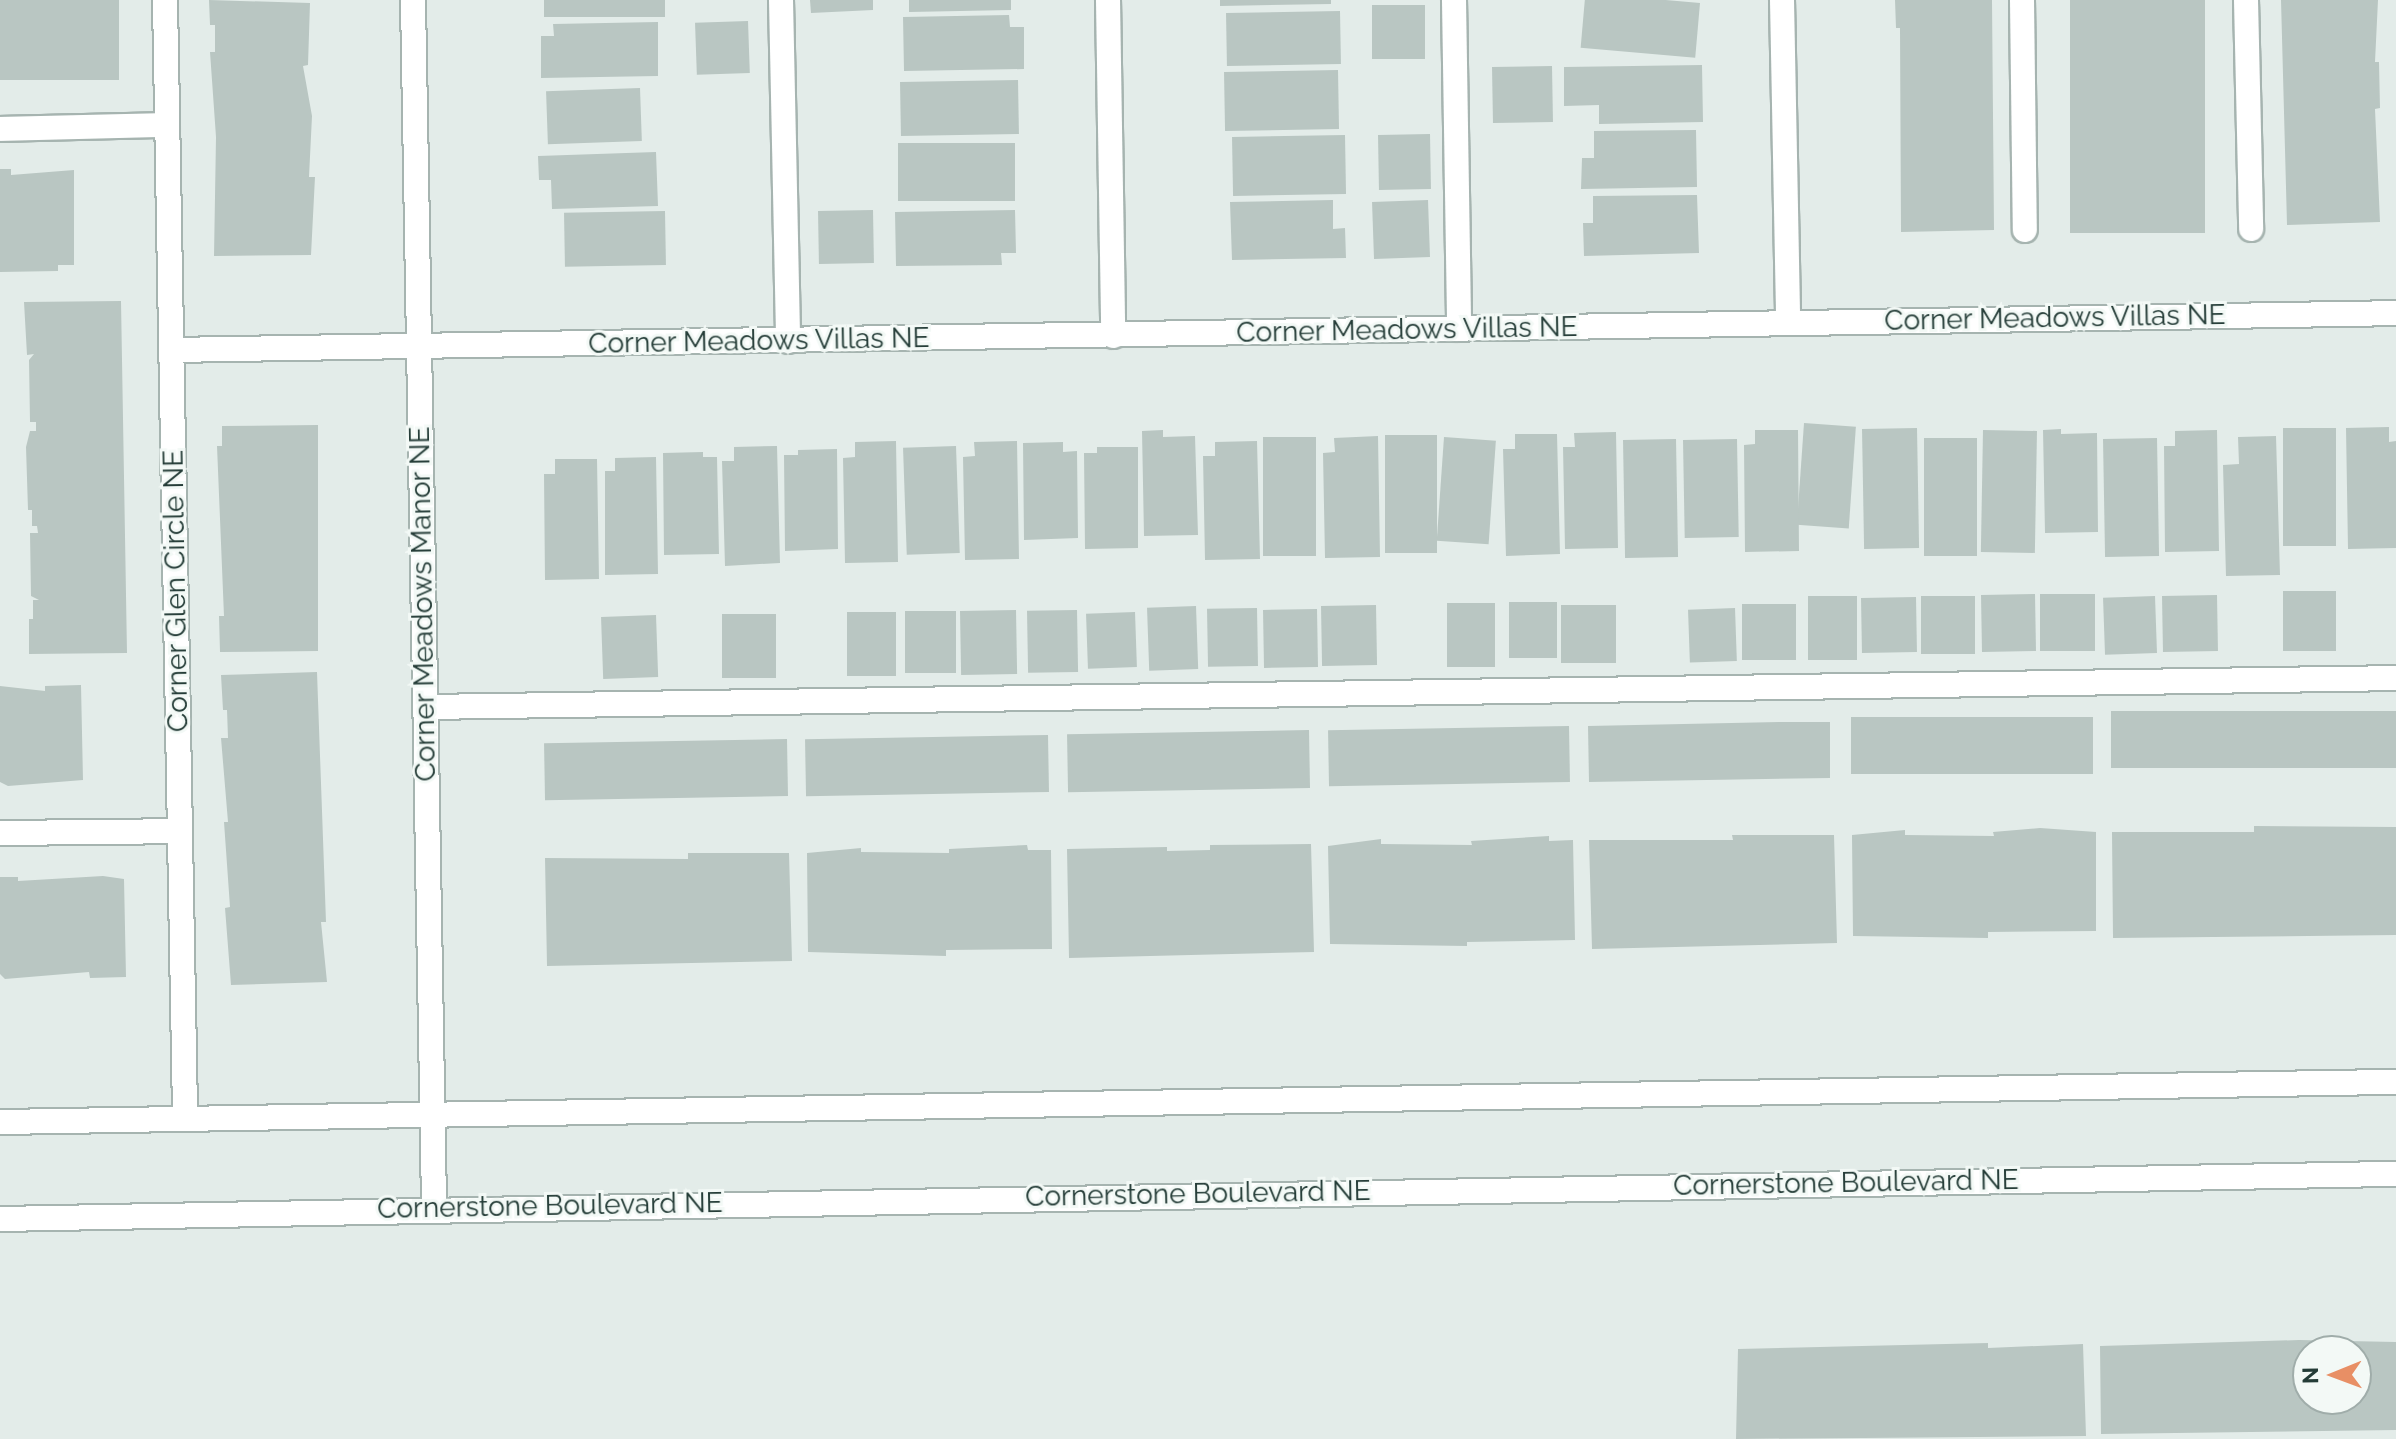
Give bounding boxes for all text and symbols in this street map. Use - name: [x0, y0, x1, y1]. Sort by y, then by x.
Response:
- street label: Corner Meadows Villas NE: [1883, 298, 2227, 338]
- street label: Corner Meadows Villas NE: [1235, 310, 1579, 350]
- street label: Corner Meadows Villas NE: [587, 321, 931, 361]
- street label: Corner Meadows Manor NE: [403, 426, 443, 782]
- street label: Corner Glen Circle NE: [157, 449, 195, 733]
- street label: Cornerstone Boulevard NE: [1673, 1163, 2019, 1203]
- street label: Cornerstone Boulevard NE: [1025, 1174, 1371, 1214]
- street label: Cornerstone Boulevard NE: [377, 1186, 723, 1226]
- north arrow: [2292, 1335, 2372, 1415]
- text: N: [2297, 1367, 2323, 1384]

